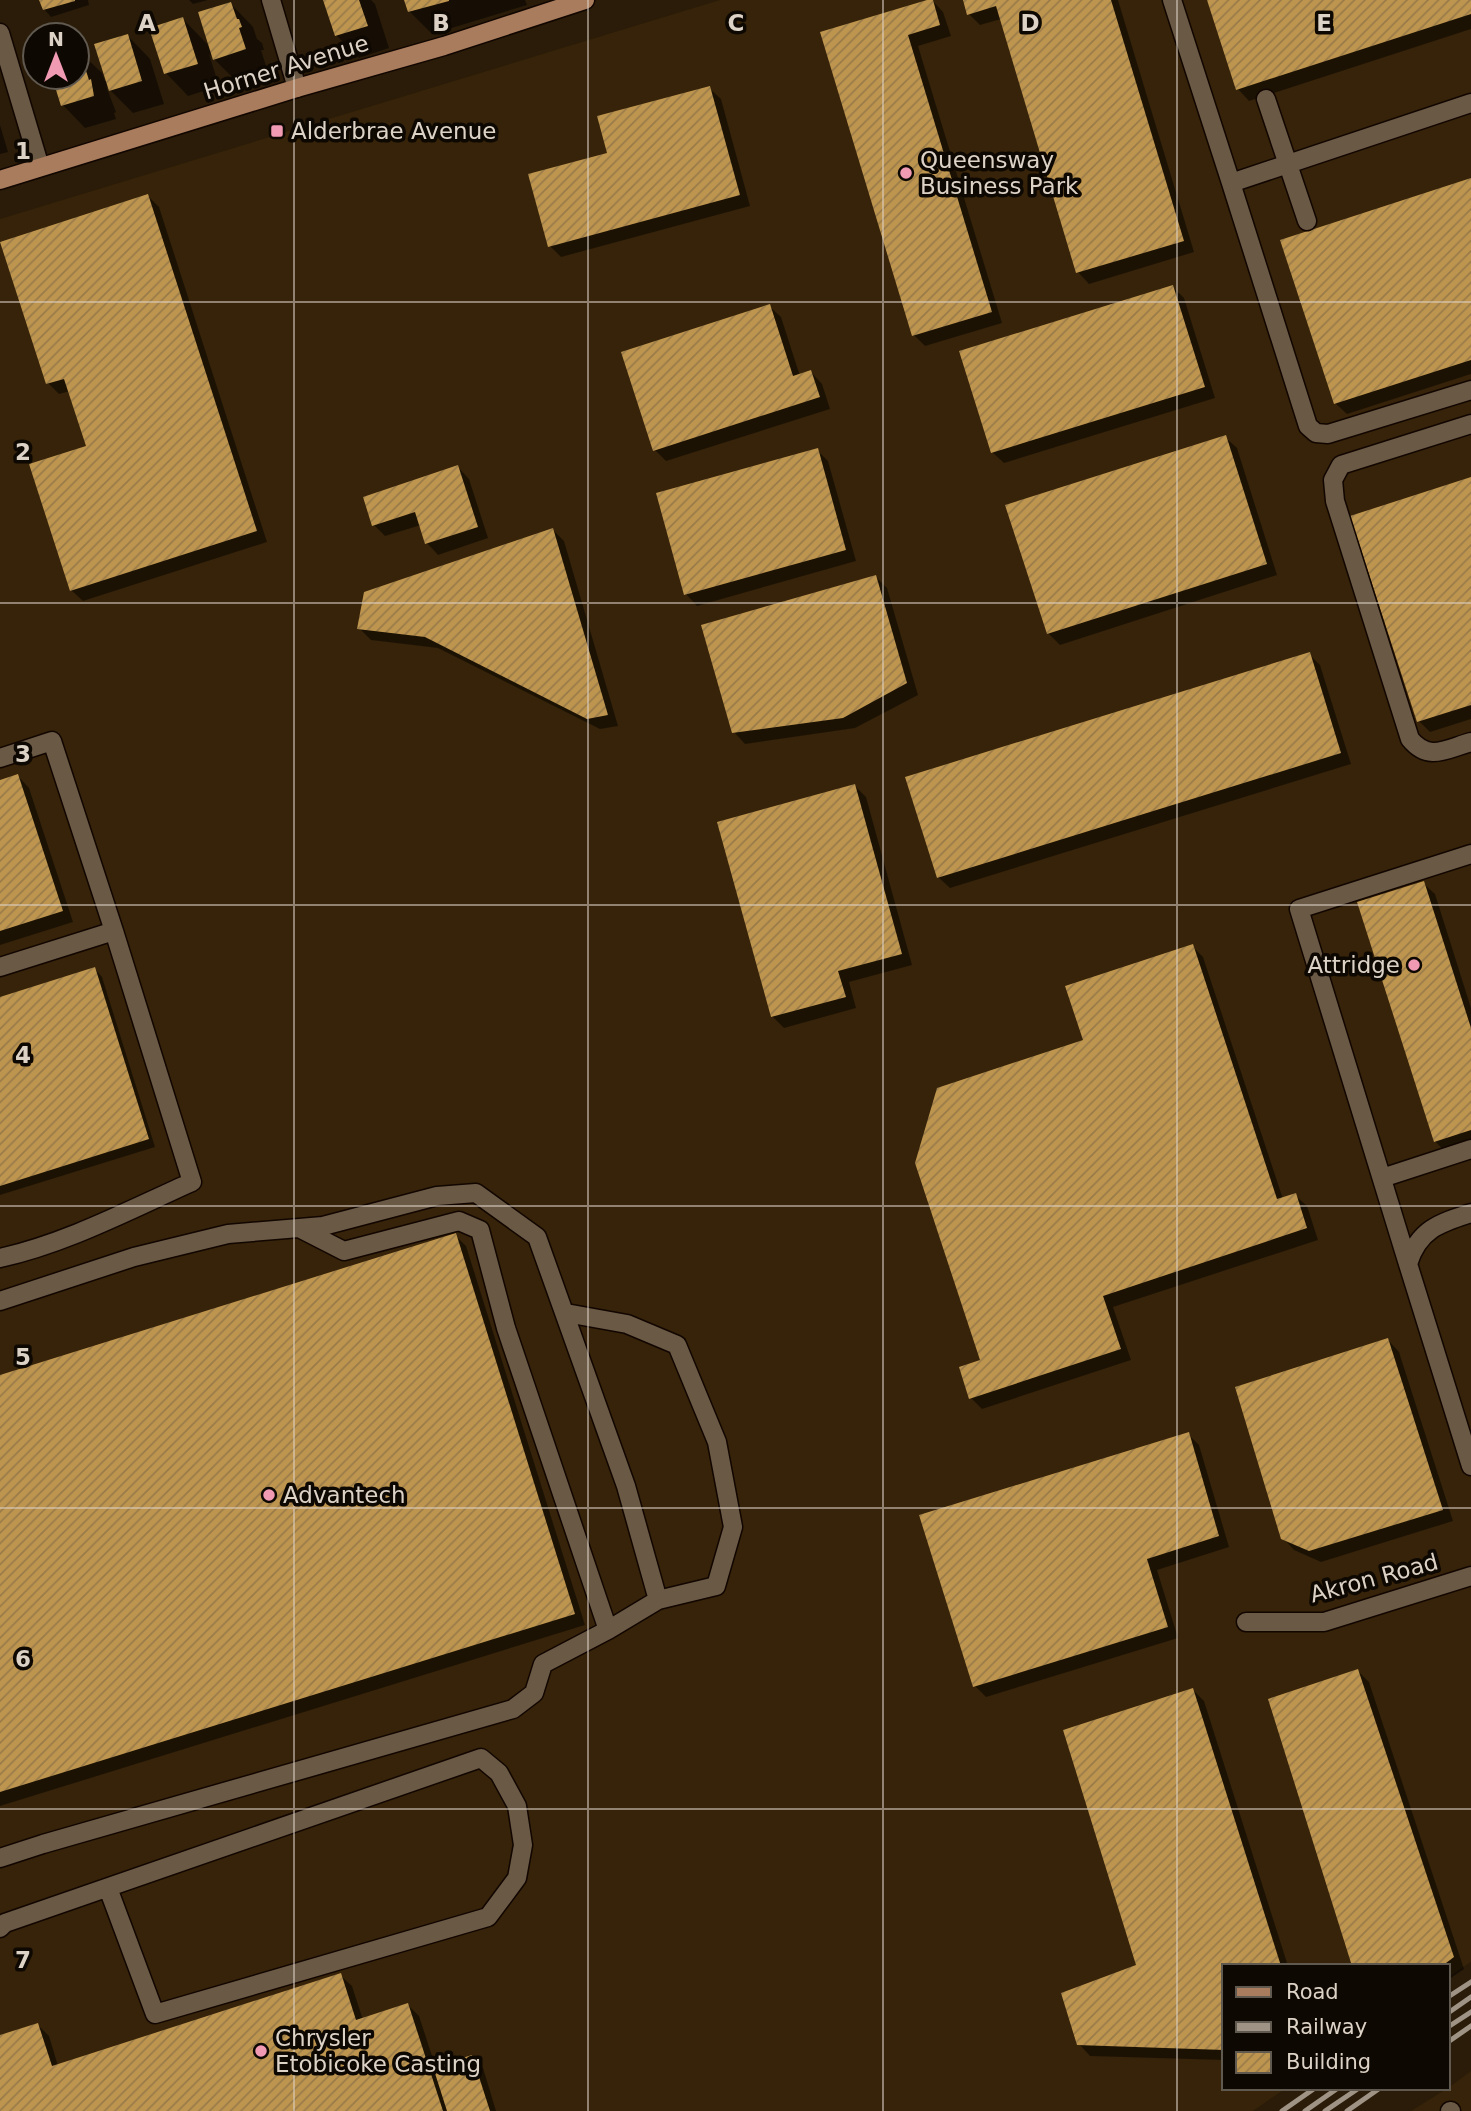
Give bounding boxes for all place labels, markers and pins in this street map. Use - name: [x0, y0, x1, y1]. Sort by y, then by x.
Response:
- place label: Alderbrae Avenue: [291, 118, 496, 144]
- marker: Alderbrae Avenue: [269, 123, 285, 139]
- place label: Queensway Business Park: [920, 147, 1079, 199]
- marker: Queensway Business Park: [898, 165, 914, 181]
- place label: Attridge: [1307, 952, 1400, 978]
- marker: Attridge: [1406, 957, 1422, 973]
- place label: Advantech: [283, 1482, 406, 1508]
- marker: Advantech: [261, 1487, 277, 1503]
- place label: Chrysler Etobicoke Casting: [275, 2025, 481, 2077]
- marker: Chrysler Etobicoke Casting: [253, 2043, 269, 2059]

